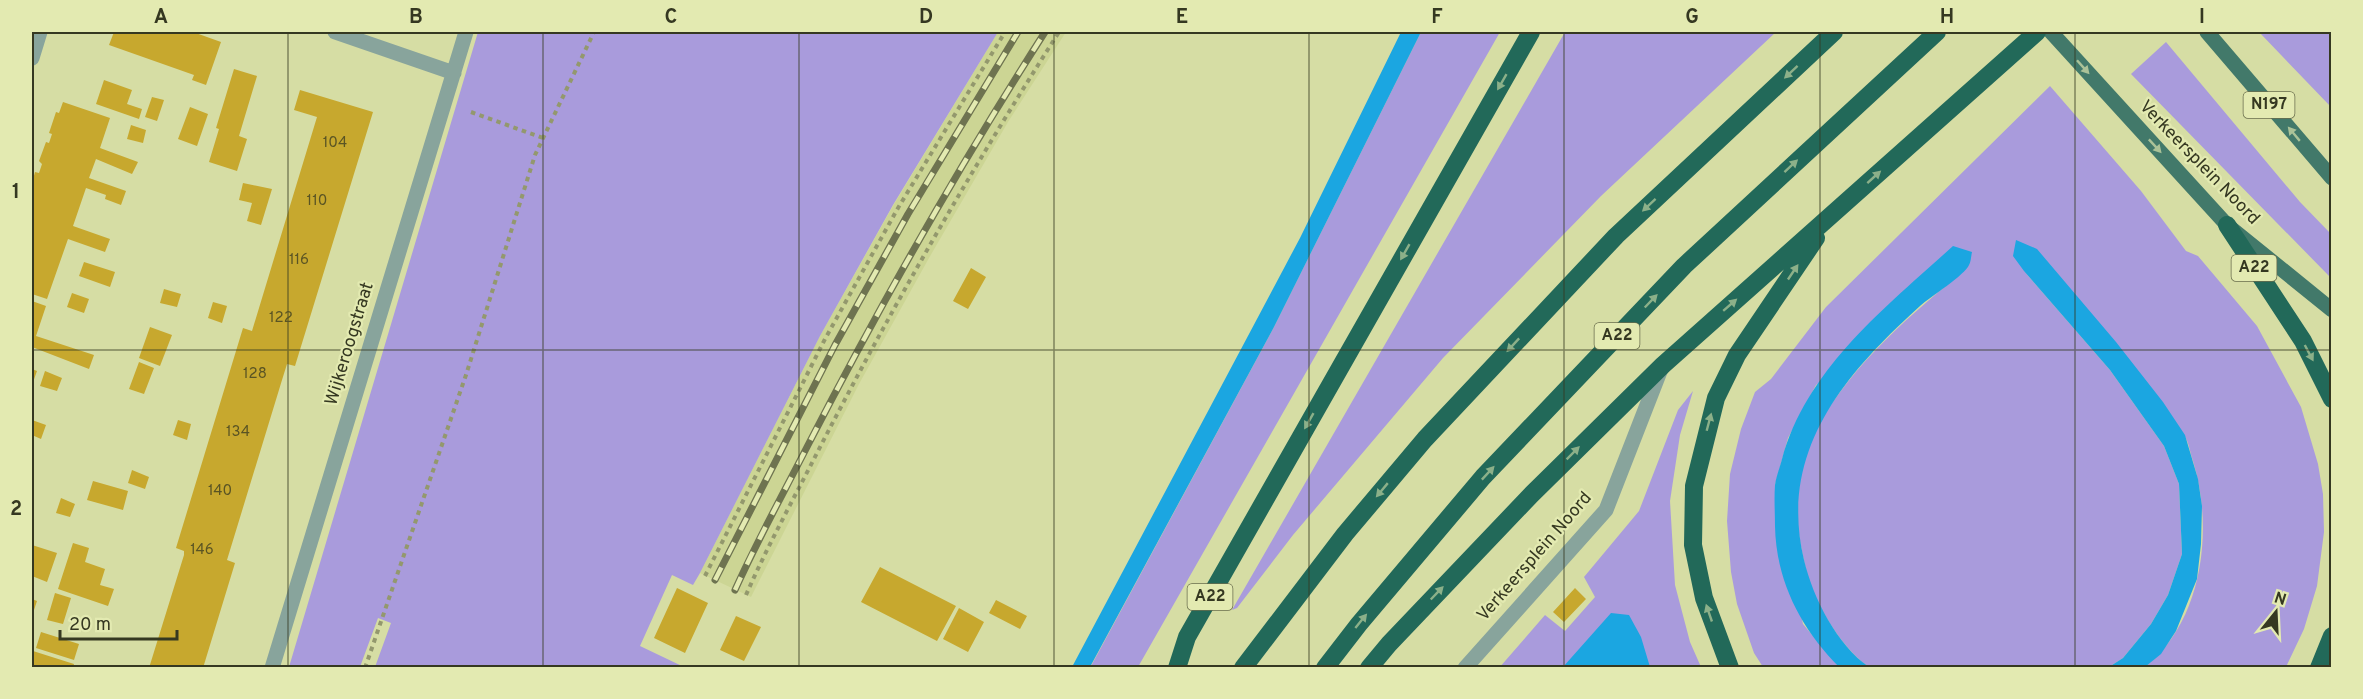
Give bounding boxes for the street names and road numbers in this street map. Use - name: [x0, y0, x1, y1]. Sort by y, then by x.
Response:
- road number: N197: [2244, 92, 2294, 118]
- street label: Verkeersplein Noord: [2134, 96, 2264, 230]
- road number: A22: [2232, 255, 2276, 281]
- street label: Wijkeroogstraat: [320, 280, 380, 408]
- road number: A22: [1594, 323, 1640, 349]
- street label: Verkeersplein Noord: [1472, 487, 1598, 627]
- road number: A22: [1188, 584, 1232, 610]

